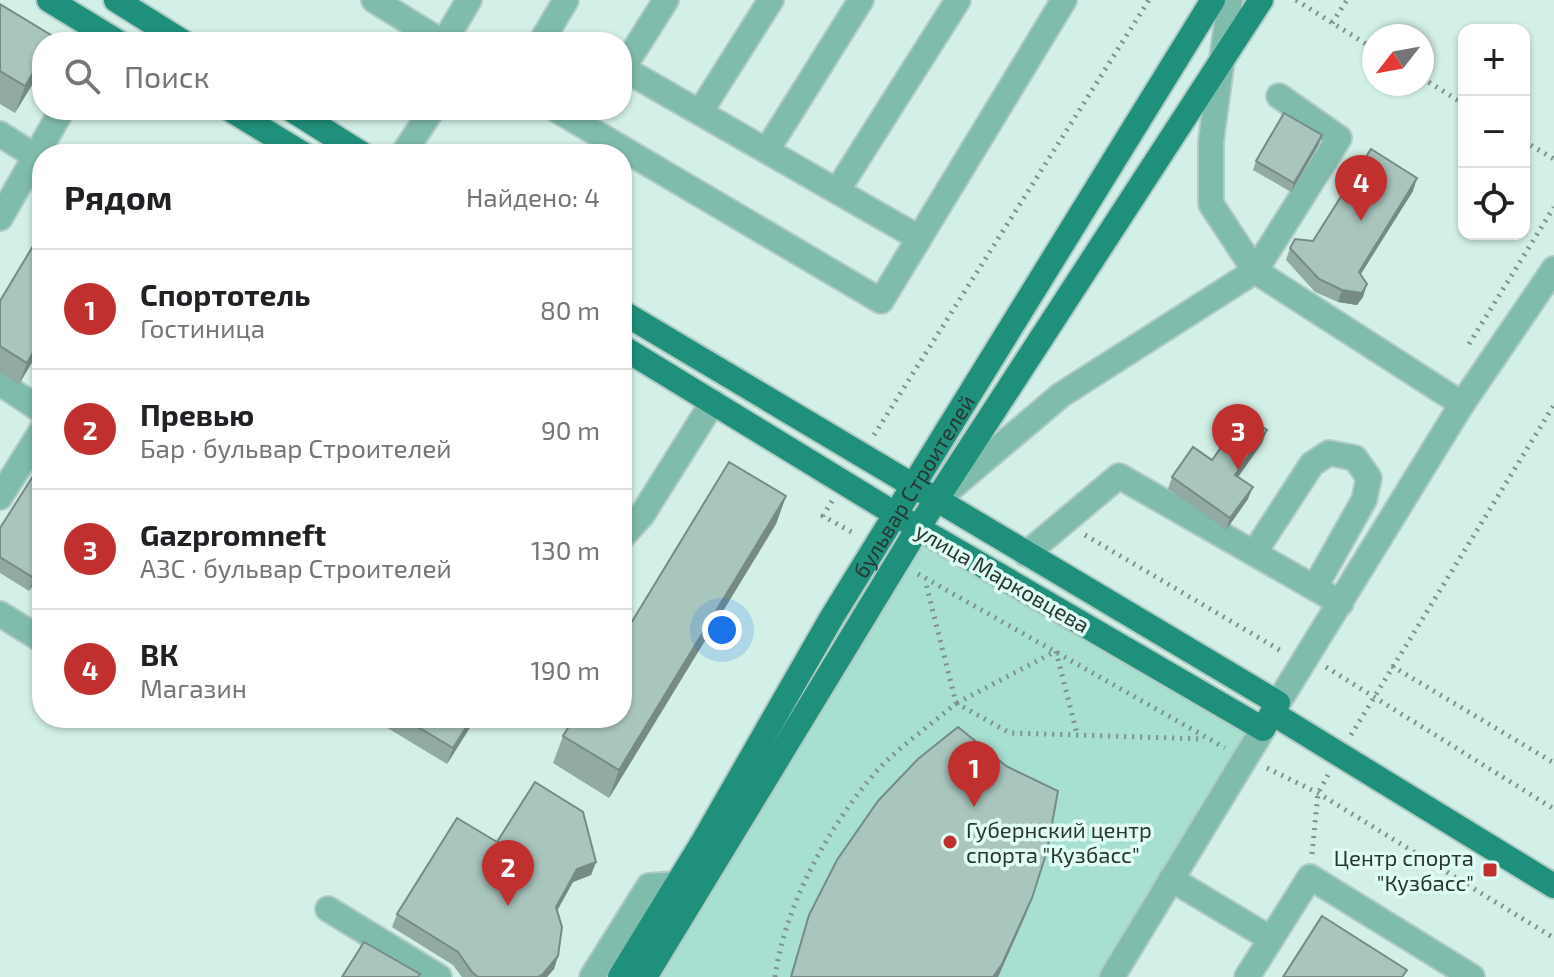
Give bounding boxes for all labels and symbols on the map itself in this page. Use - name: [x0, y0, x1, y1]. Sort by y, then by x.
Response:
- north arrow: [1362, 24, 1434, 96]
- pin: 4: [1335, 155, 1387, 221]
- street label: бульвар Строителей: [847, 389, 979, 582]
- pin: 3: [1212, 404, 1264, 470]
- street label: улица Марковцева: [911, 517, 1094, 638]
- your location: [702, 610, 742, 650]
- pin: 1: [948, 741, 1000, 807]
- place label: Губернский центр спорта "Кузбасс": [966, 816, 1152, 868]
- marker: Губернский центр спорта "Кузбасс": [941, 833, 959, 851]
- pin: 2: [482, 840, 534, 906]
- place label: Центр спорта "Кузбасс": [1334, 844, 1474, 896]
- marker: Центр спорта "Кузбасс": [1481, 861, 1499, 879]

